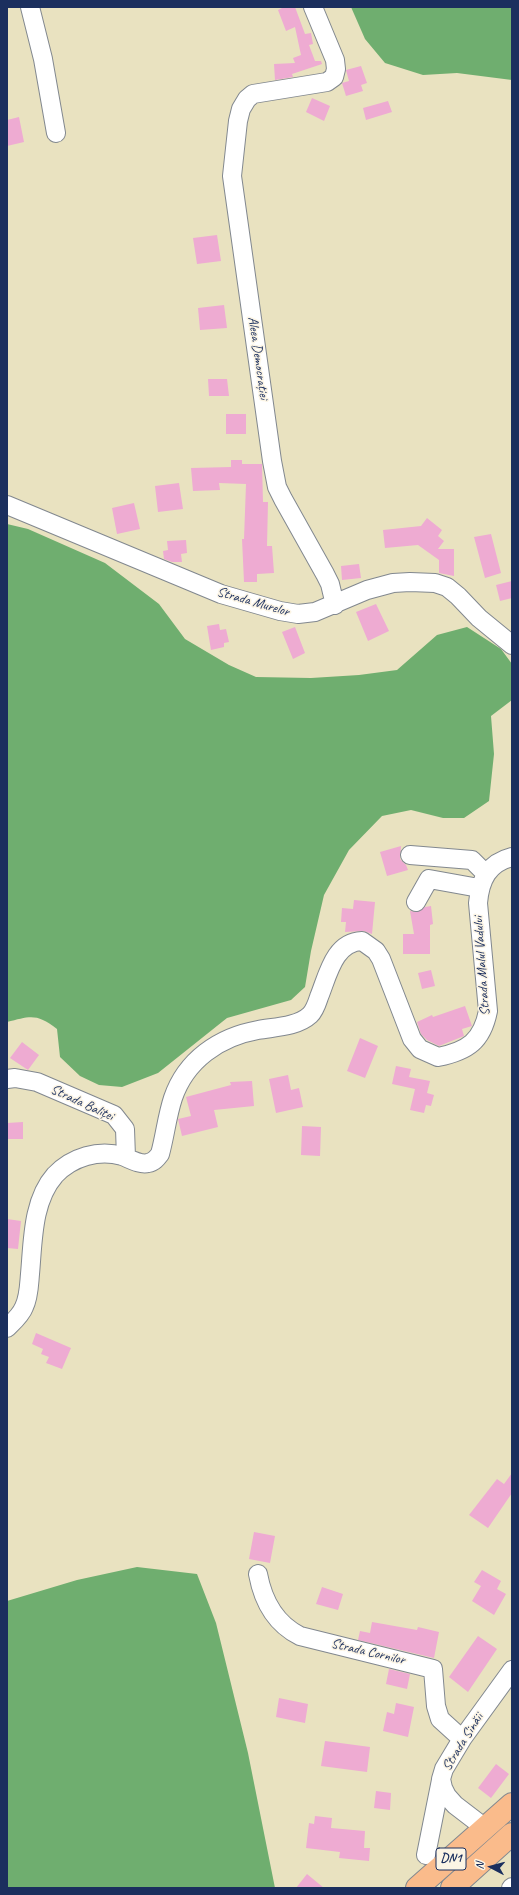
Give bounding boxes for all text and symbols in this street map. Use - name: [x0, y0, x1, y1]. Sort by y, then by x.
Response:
- street label: Aleea Democrației: [244, 316, 272, 400]
- street label: Strada Murelor: [215, 584, 291, 620]
- street label: Strada Malul Vadului: [470, 916, 494, 1016]
- street label: Strada Baliței: [48, 1081, 116, 1125]
- street label: Strada Cornilor: [329, 1635, 407, 1669]
- street label: Strada Sinăii: [439, 1710, 487, 1774]
- north arrow: [471, 1847, 511, 1887]
- road number: DN1: [436, 1848, 466, 1870]
- text: N: [472, 1862, 486, 1870]

